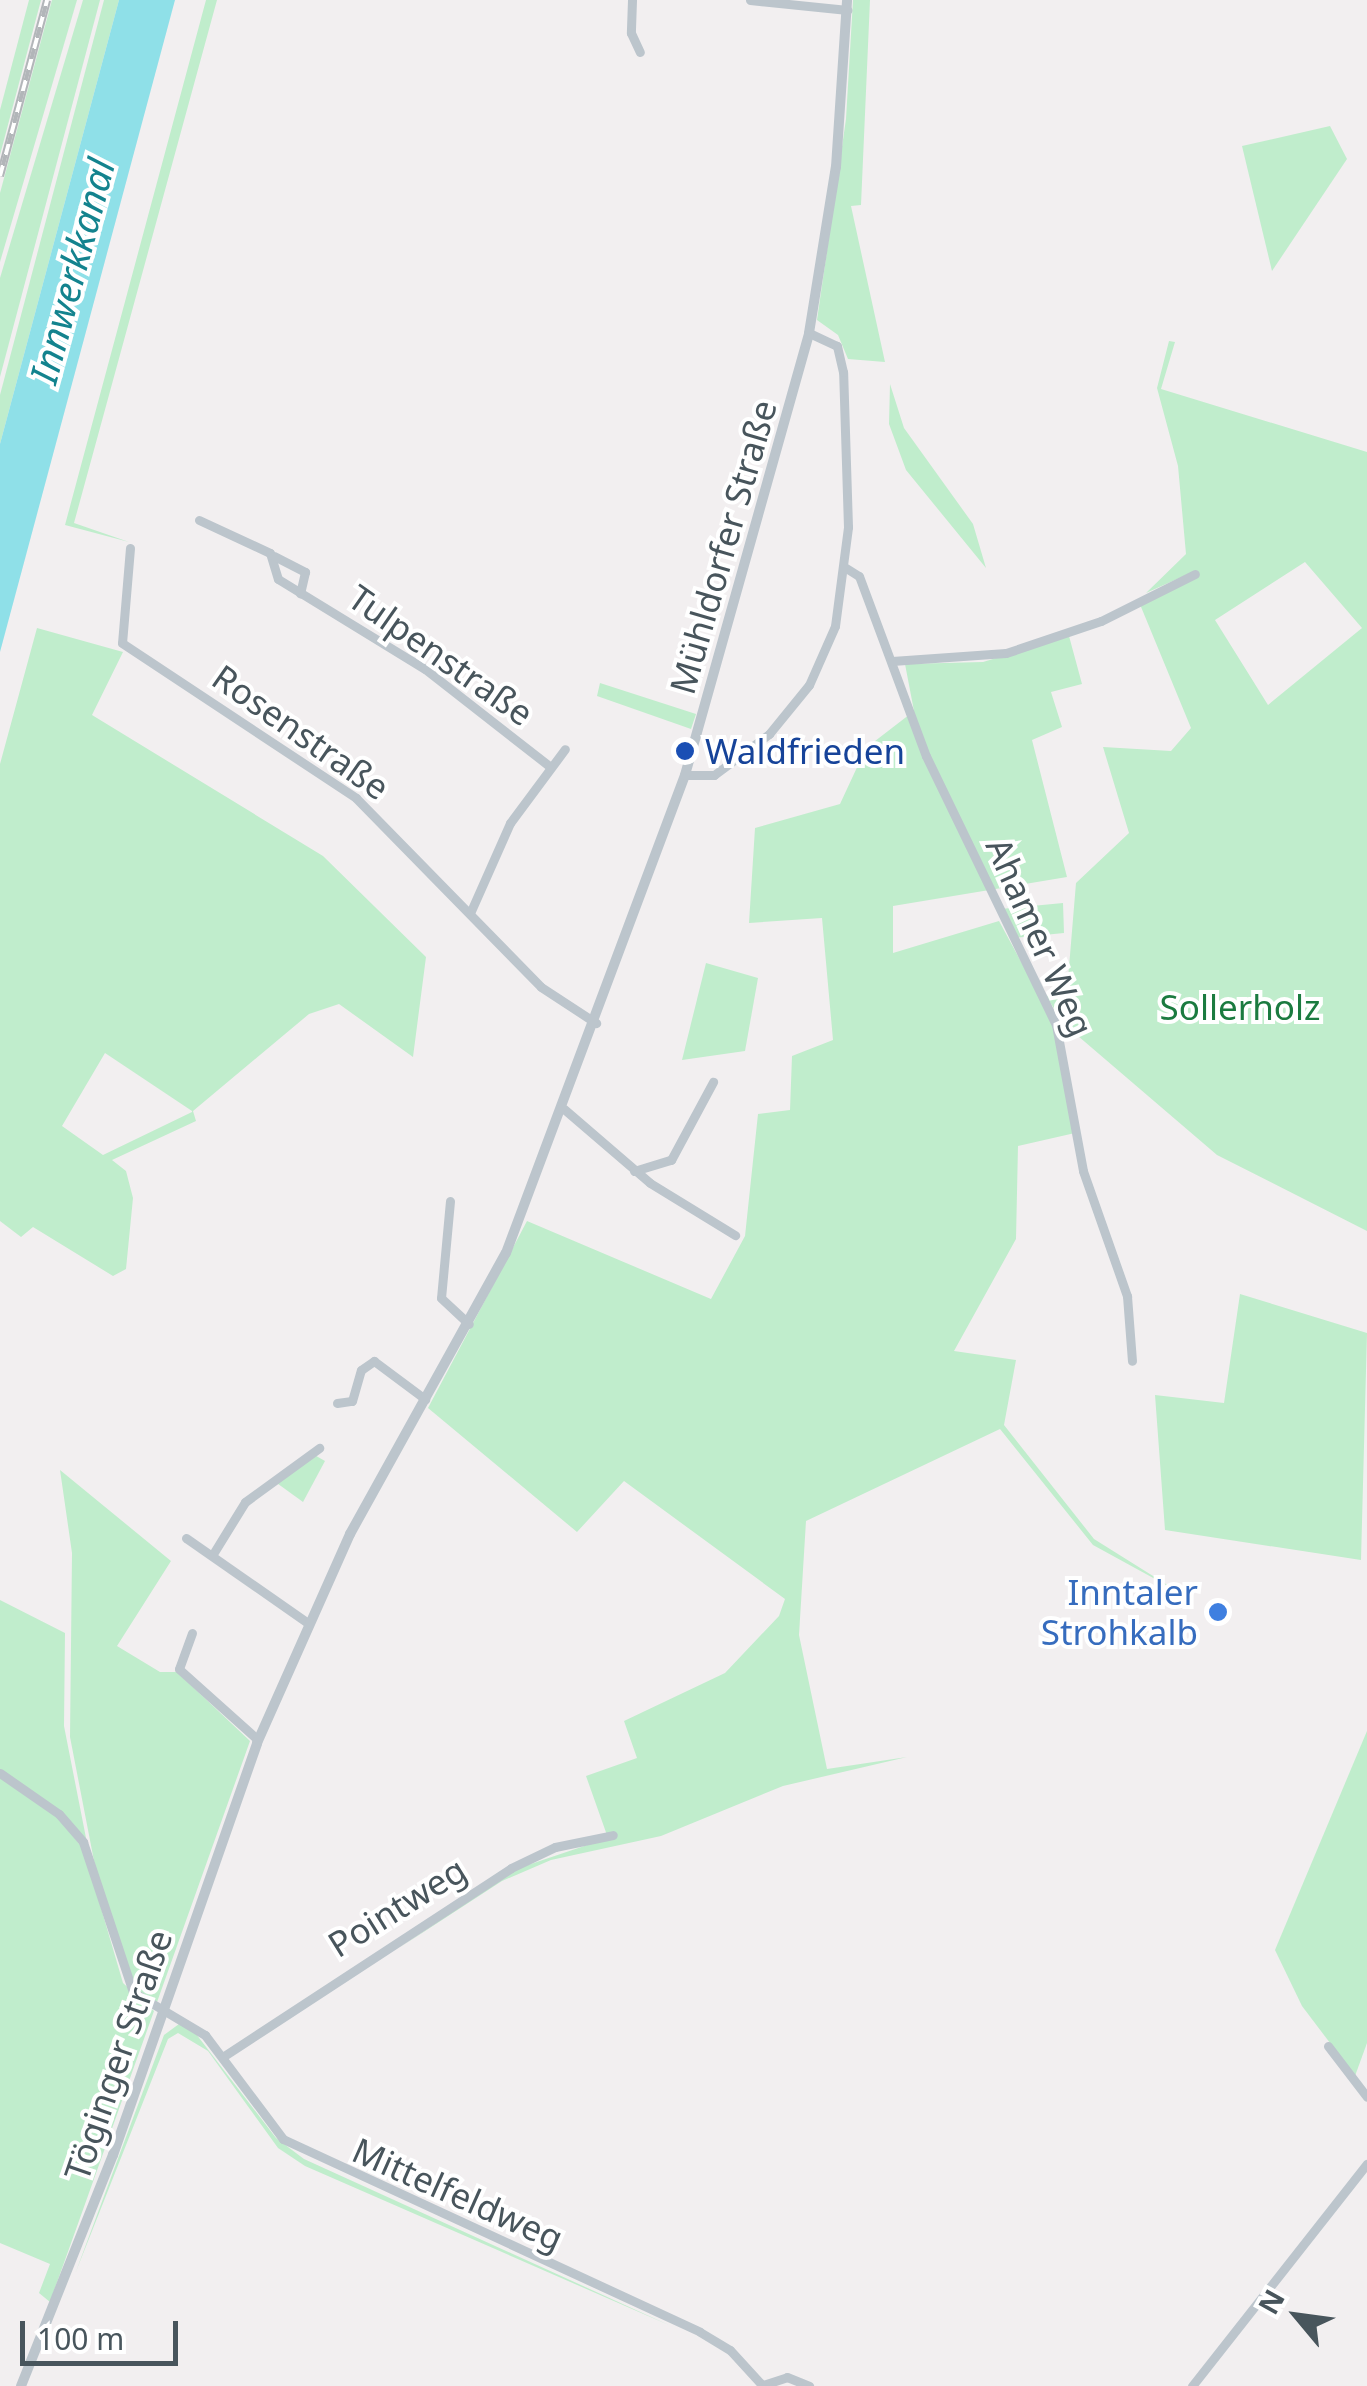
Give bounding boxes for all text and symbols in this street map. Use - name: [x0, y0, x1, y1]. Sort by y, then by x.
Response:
- water label: Innwerkkanal: [20, 154, 124, 388]
- street label: Mühldorfer Straße: [661, 395, 785, 699]
- street label: Tulpenstraße: [341, 576, 541, 734]
- street label: Rosenstraße: [205, 656, 397, 808]
- place label: Waldfrieden: [705, 730, 905, 772]
- marker: Waldfrieden: [674, 740, 696, 762]
- street label: Ahamer Weg: [978, 831, 1102, 1043]
- park label: Sollerholz: [1160, 986, 1320, 1028]
- place label: Inntaler Strohkalb: [1041, 1571, 1198, 1653]
- marker: Inntaler Strohkalb: [1207, 1601, 1229, 1623]
- street label: Pointweg: [320, 1848, 474, 1966]
- street label: Töginger Straße: [55, 1924, 181, 2186]
- street label: Mittelfeldweg: [346, 2129, 570, 2259]
- north arrow: [1247, 2266, 1347, 2366]
- text: N: [1249, 2282, 1293, 2321]
- scale bar: [25, 2301, 182, 2363]
- text: 100 m: [37, 2318, 124, 2359]

